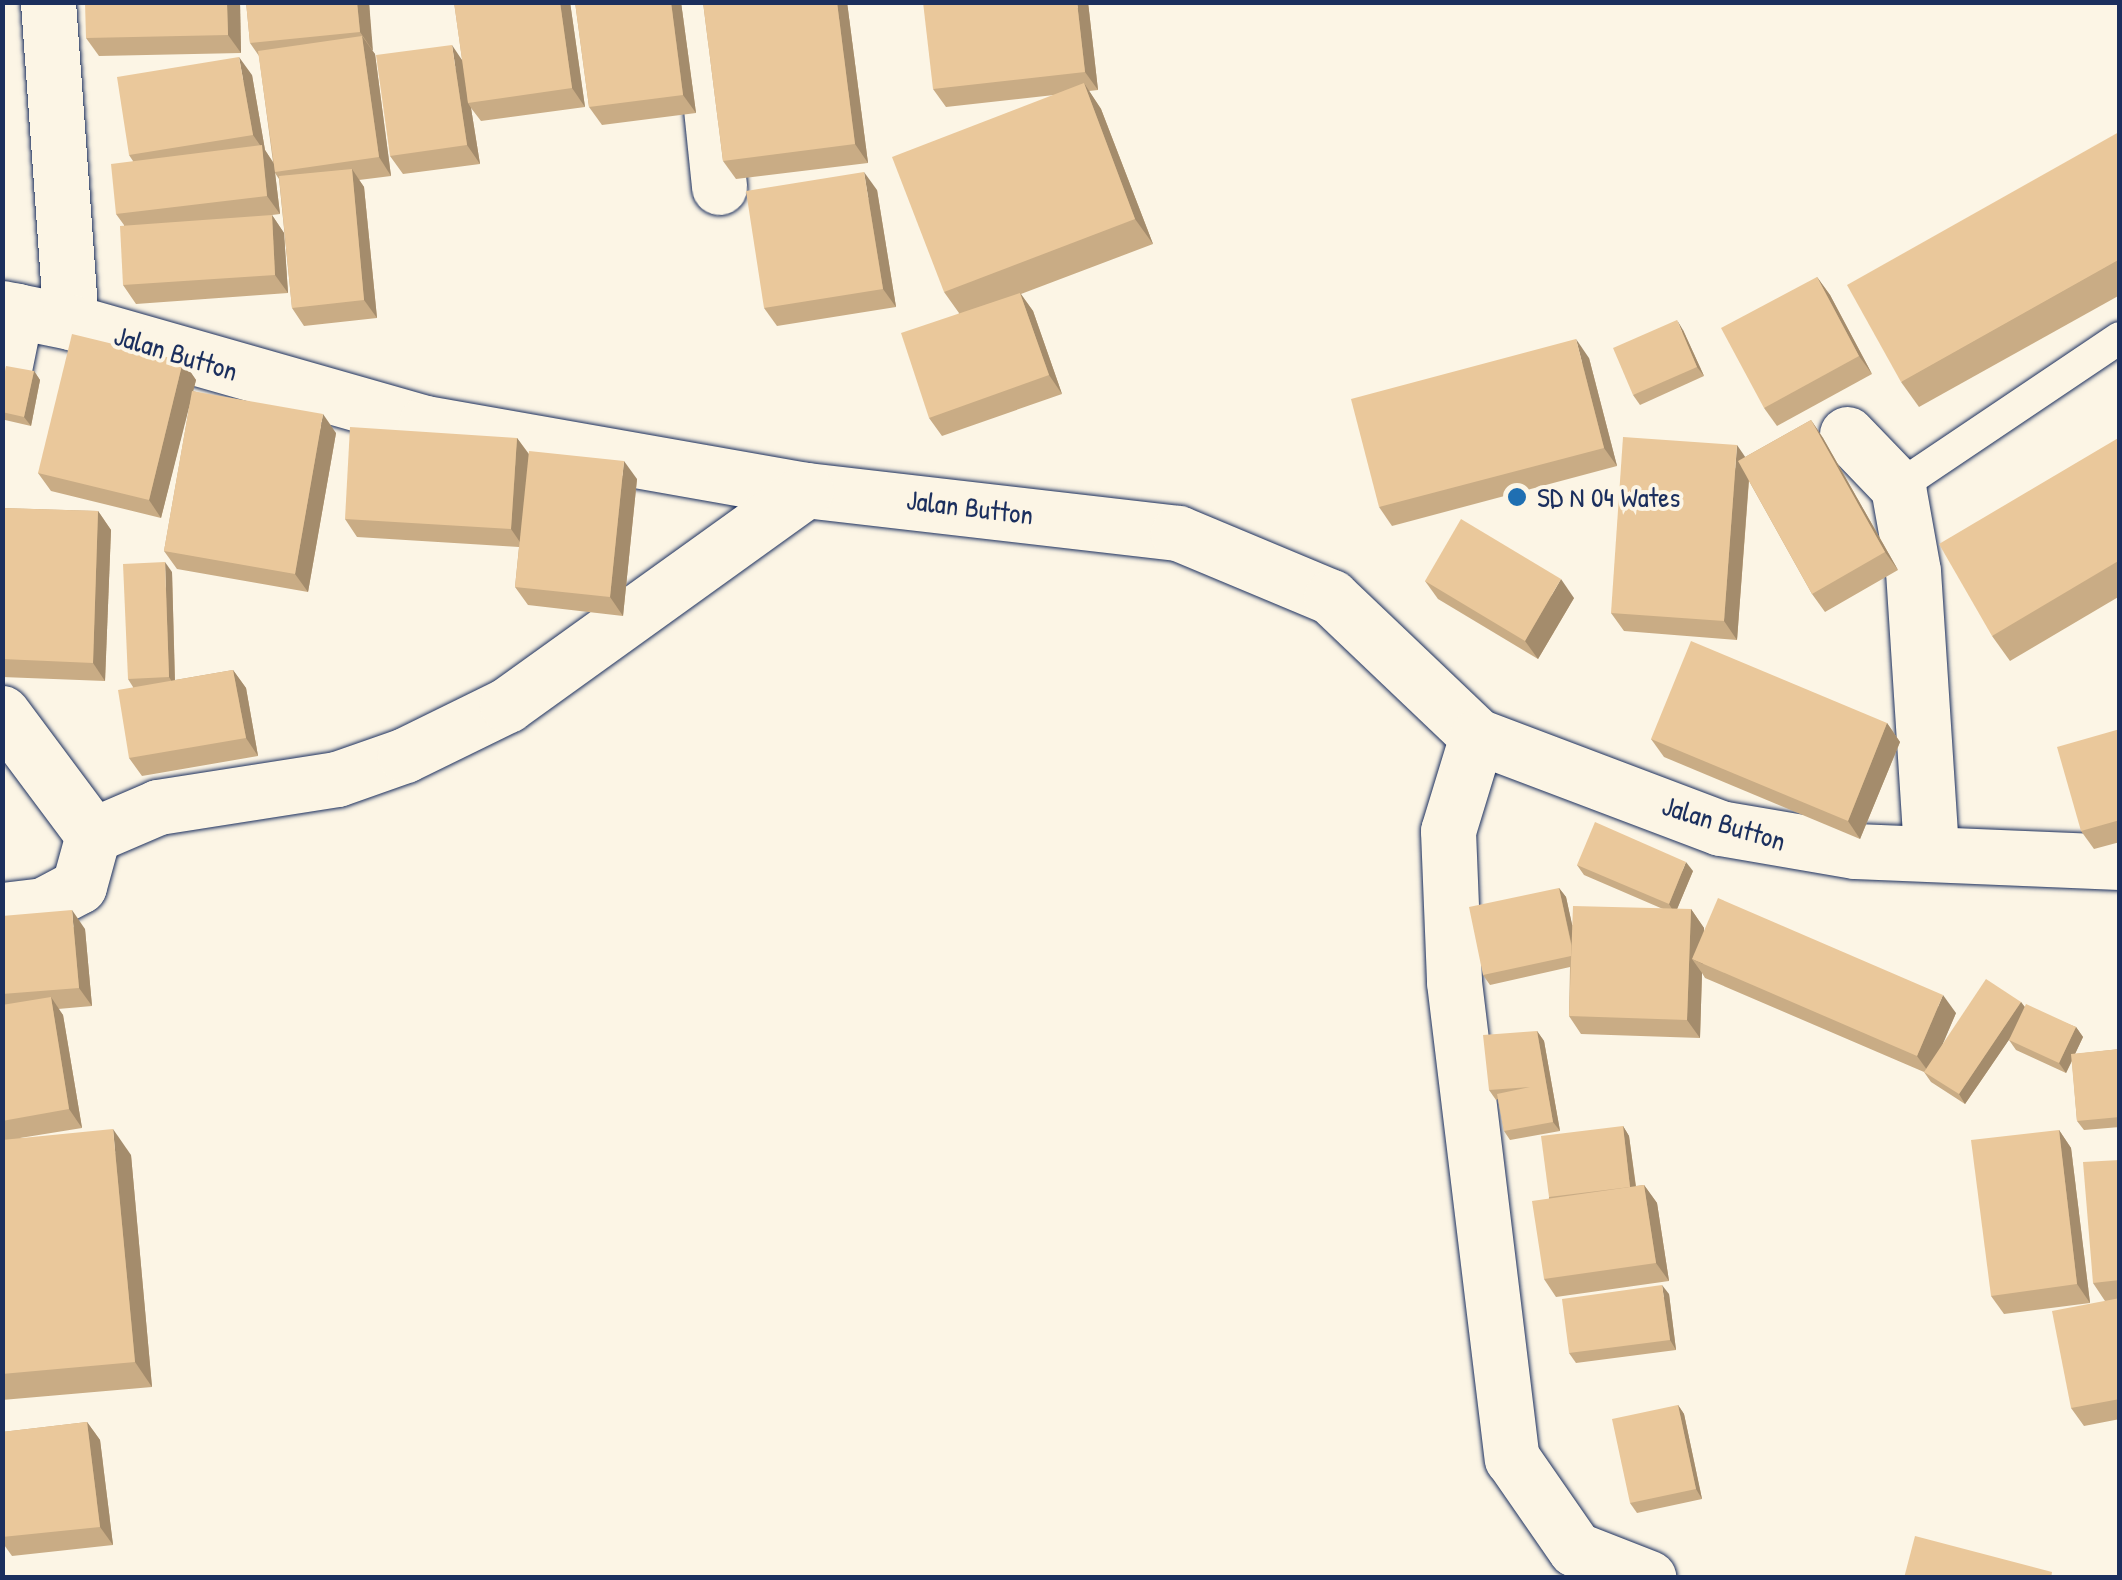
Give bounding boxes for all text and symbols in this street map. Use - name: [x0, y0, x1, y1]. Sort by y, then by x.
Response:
- street label: Jalan Button: [110, 318, 242, 388]
- place label: SD N 04 Wates: [1537, 480, 1680, 514]
- street label: Jalan Button: [905, 483, 1035, 531]
- marker: SD N 04 Wates: [1506, 486, 1528, 508]
- street label: Jalan Button: [1658, 788, 1790, 858]

